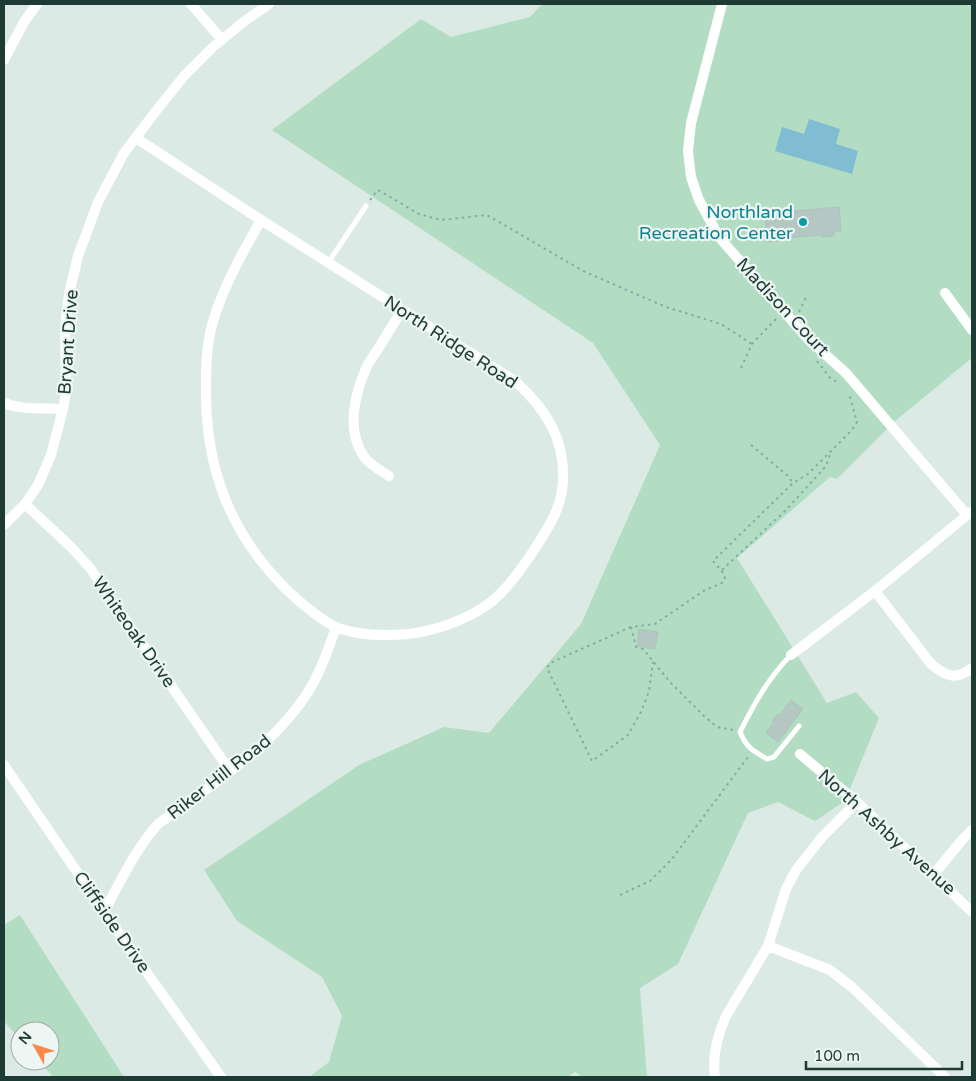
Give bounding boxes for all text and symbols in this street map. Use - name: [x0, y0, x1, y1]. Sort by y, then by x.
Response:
- place label: Northland Recreation Center: [639, 201, 793, 244]
- marker: Northland Recreation Center: [797, 216, 809, 228]
- street label: Madison Court: [732, 253, 834, 361]
- street label: Bryant Drive: [53, 289, 83, 395]
- street label: North Ridge Road: [380, 291, 522, 393]
- street label: Whiteoak Drive: [88, 572, 180, 692]
- street label: Riker Hill Road: [163, 730, 275, 824]
- street label: North Ashby Avenue: [814, 764, 960, 900]
- street label: Cliffside Drive: [69, 867, 155, 977]
- north arrow: [10, 1021, 60, 1071]
- text: N: [15, 1028, 35, 1048]
- scale bar: [806, 1038, 962, 1070]
- text: 100 m: [814, 1047, 860, 1065]

